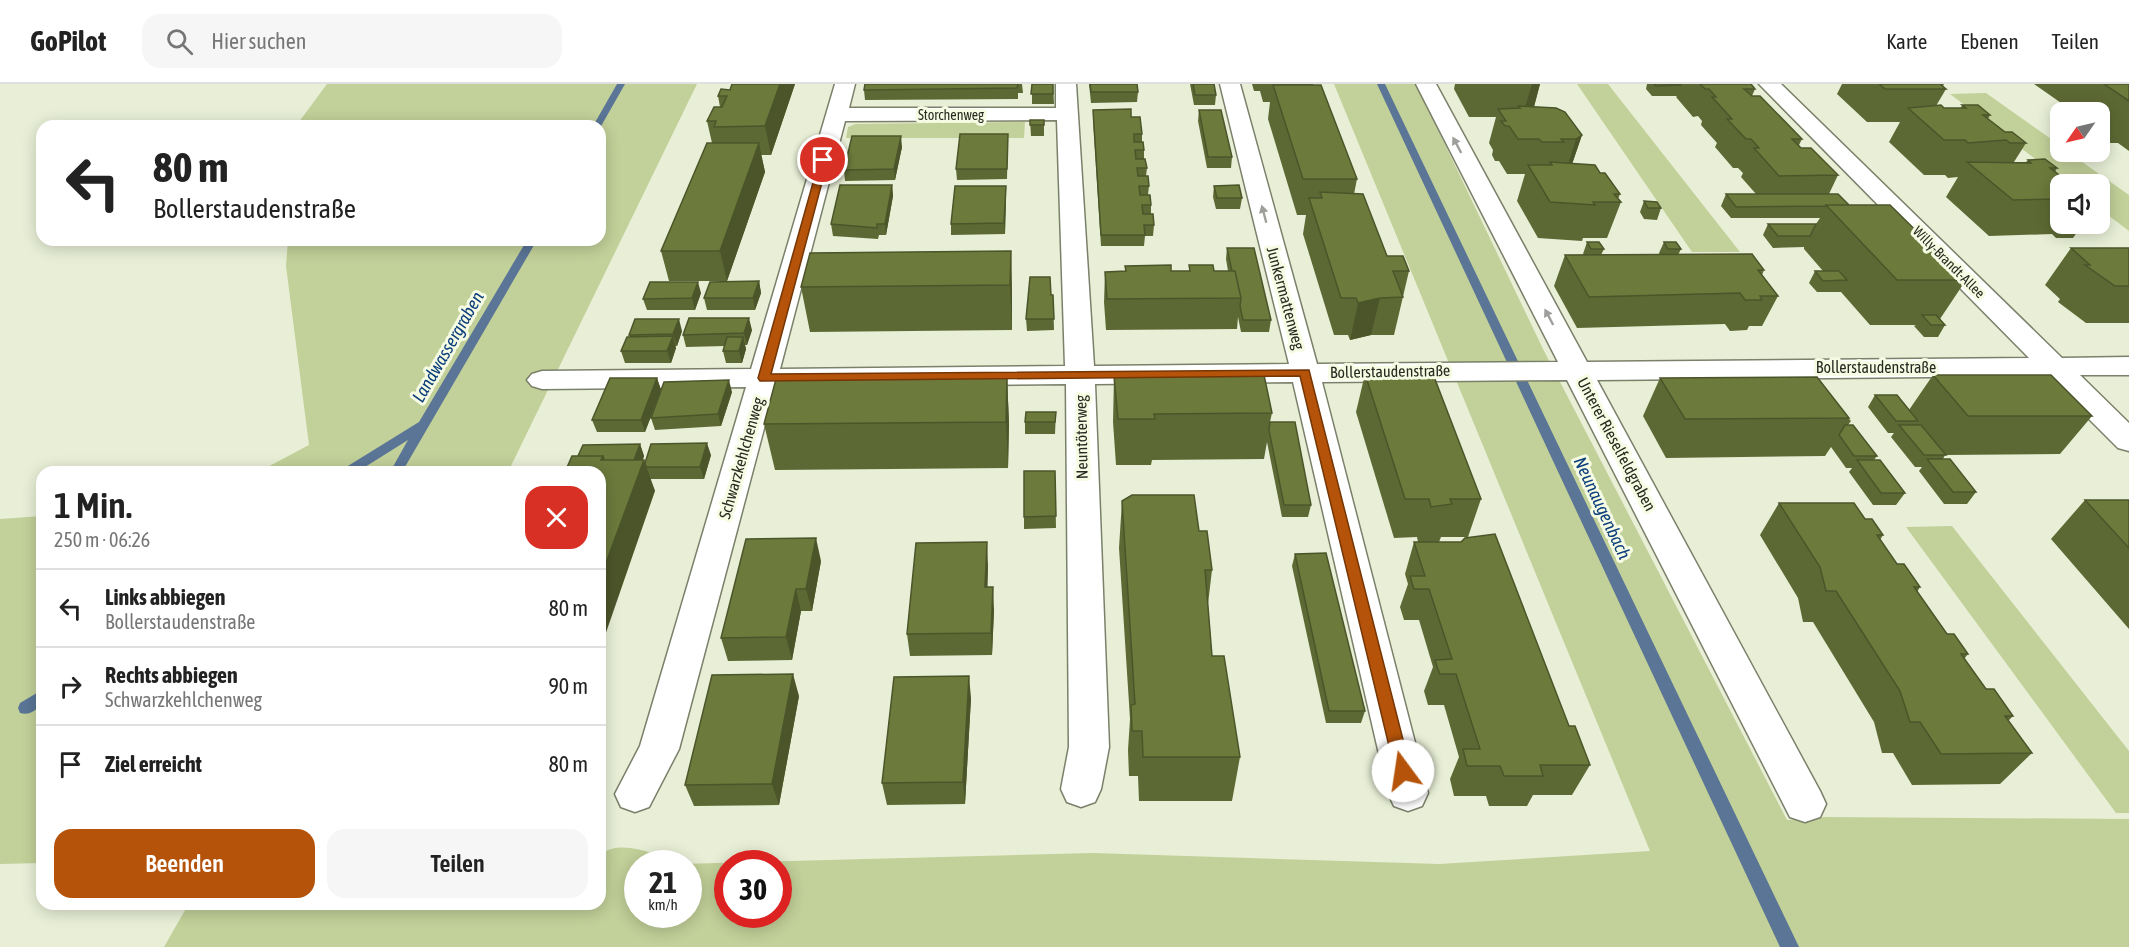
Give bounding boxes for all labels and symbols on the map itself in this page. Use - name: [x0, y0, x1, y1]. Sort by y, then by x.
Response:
- north arrow: [2050, 102, 2110, 162]
- street label: Storchenweg: [918, 107, 984, 123]
- pin: [797, 134, 848, 185]
- one-way arrow: [1452, 137, 1462, 154]
- one-way arrow: [1258, 205, 1268, 223]
- street label: Willy-Brandt-Allee: [1910, 223, 1988, 301]
- street label: Junkermattenweg: [1263, 245, 1308, 352]
- water label: Landwassergraben: [407, 287, 488, 406]
- one-way arrow: [1544, 309, 1554, 326]
- street label: Bollerstaudenstraße: [1816, 358, 1936, 376]
- street label: Bollerstaudenstraße: [1330, 361, 1450, 381]
- street label: Unterer Rieselfeldgraben: [1573, 374, 1660, 514]
- street label: Schwarzkehlchenweg: [715, 395, 768, 521]
- street label: Neuntöterweg: [1071, 395, 1092, 479]
- water label: Neunaugenbach: [1570, 453, 1635, 563]
- position arrow: [1371, 739, 1435, 803]
- speed limit sign: 30: [714, 850, 792, 928]

